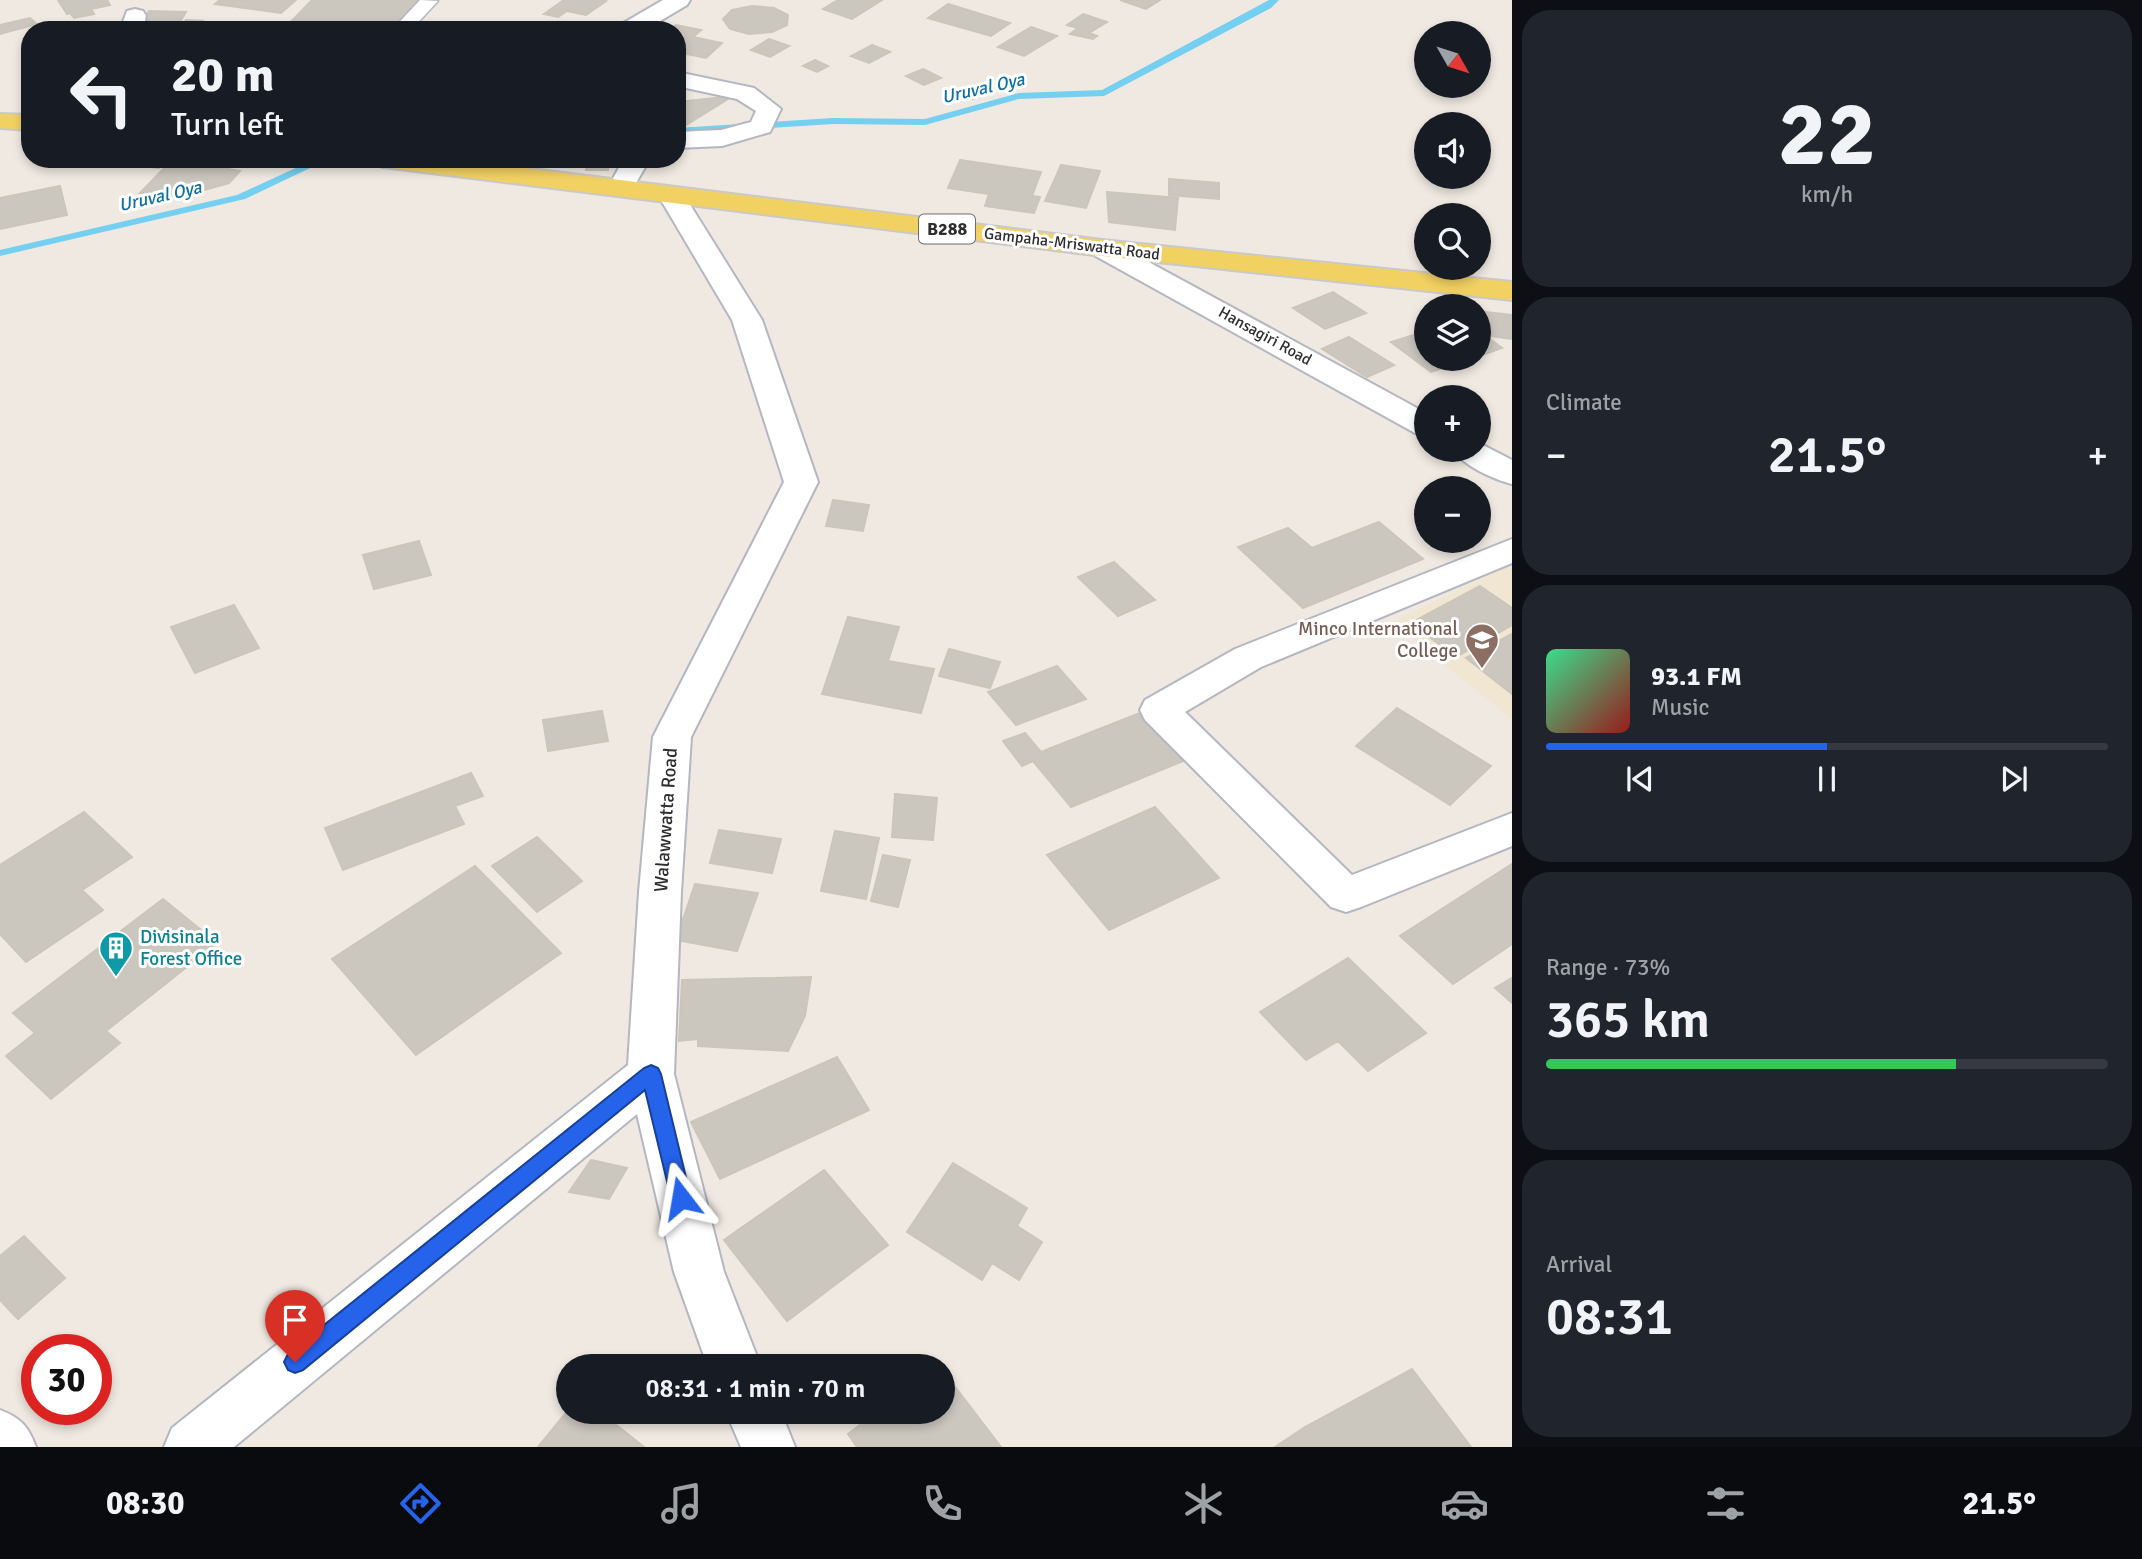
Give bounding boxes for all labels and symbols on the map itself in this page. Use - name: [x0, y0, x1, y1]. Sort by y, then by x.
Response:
- north arrow: [1414, 21, 1491, 98]
- water label: Uruval Oya: [939, 68, 1027, 108]
- water label: Uruval Oya: [116, 176, 204, 216]
- road number: B288: [919, 214, 975, 244]
- street label: Gampaha-Mriswatta Road: [983, 223, 1161, 265]
- street label: Hansagiri Road: [1215, 302, 1315, 370]
- place label: Minco International College: [1298, 617, 1458, 663]
- school or university icon: Minco International College: [1463, 621, 1501, 670]
- street label: Walawwatta Road: [649, 747, 683, 893]
- place label: Divisinala Forest Office: [140, 925, 242, 971]
- building icon: Divisinala Forest Office: [97, 929, 135, 978]
- position arrow: [644, 1161, 718, 1235]
- pin: [265, 1290, 325, 1362]
- speed limit sign: 30: [21, 1334, 112, 1425]

